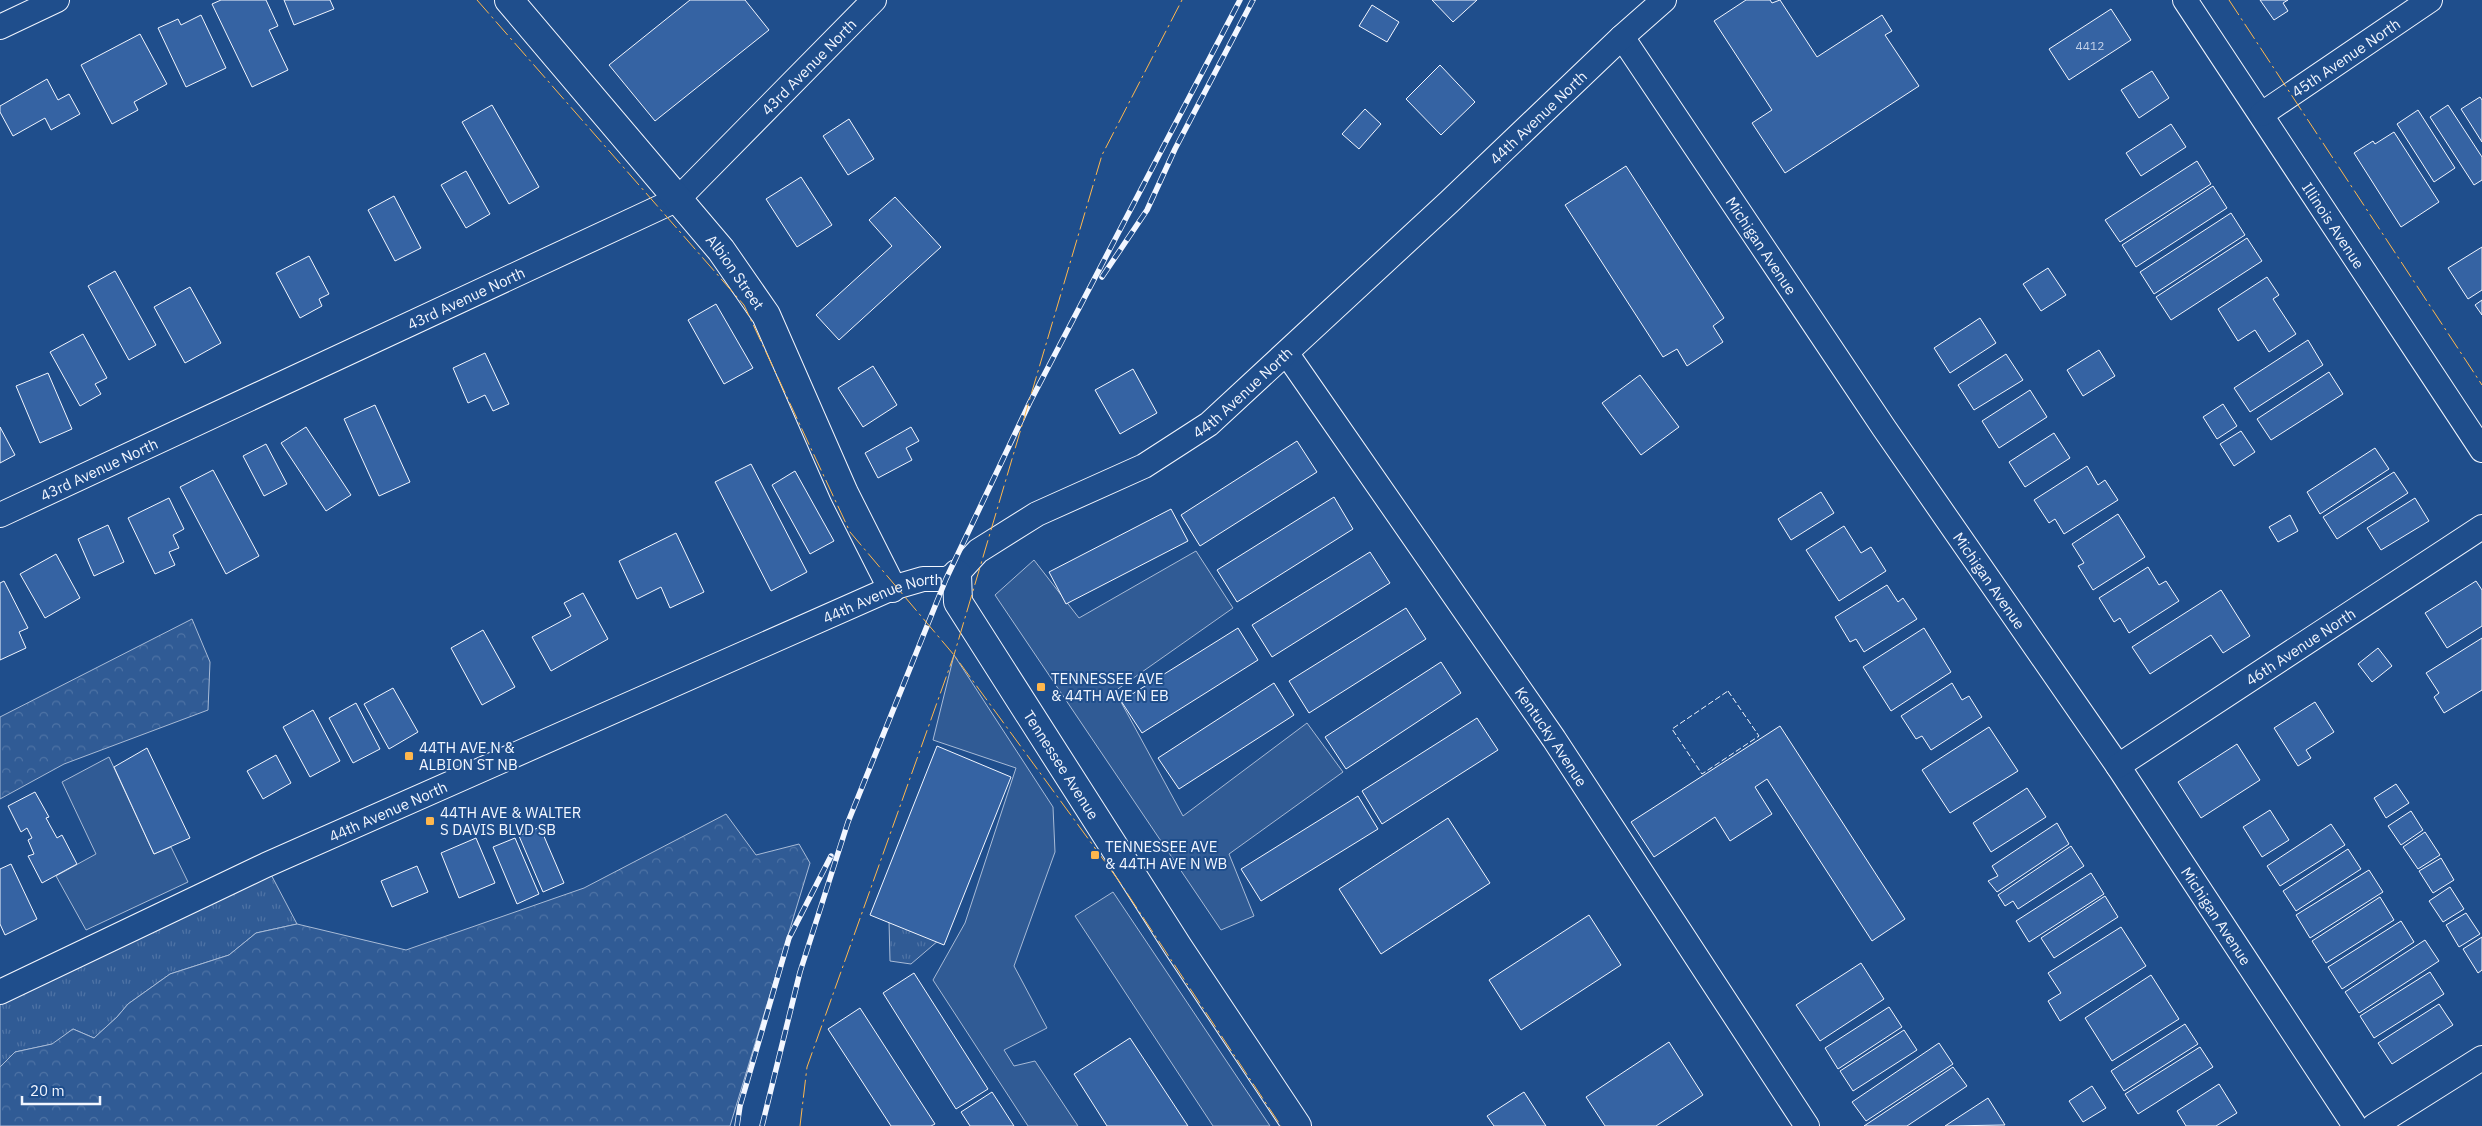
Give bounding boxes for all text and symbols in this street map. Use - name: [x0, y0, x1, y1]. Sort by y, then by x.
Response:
- street label: 43rd Avenue North: [757, 14, 860, 119]
- street label: 45th Avenue North: [2288, 14, 2404, 101]
- house number: 4412: [2076, 38, 2104, 53]
- street label: 44th Avenue North: [1485, 66, 1591, 168]
- street label: Illinois Avenue: [2298, 179, 2369, 272]
- street label: Michigan Avenue: [1722, 193, 1801, 298]
- street label: Albion Street: [702, 230, 769, 313]
- street label: 43rd Avenue North: [404, 262, 528, 333]
- street label: 44th Avenue North: [1189, 343, 1296, 442]
- street label: 43rd Avenue North: [37, 433, 161, 505]
- street label: Michigan Avenue: [1949, 528, 2030, 633]
- street label: 44th Avenue North: [820, 570, 943, 627]
- street label: 46th Avenue North: [2242, 603, 2359, 689]
- place label: TENNESSEE AVE & 44TH AVE N EB: [1051, 669, 1169, 705]
- marker: TENNESSEE AVE & 44TH AVE N EB: [1035, 681, 1047, 693]
- street label: Kentucky Avenue: [1511, 683, 1592, 790]
- street label: Tennessee Avenue: [1020, 707, 1104, 823]
- place label: 44TH AVE N & ALBION ST NB: [419, 738, 518, 774]
- marker: 44TH AVE N & ALBION ST NB: [403, 750, 415, 762]
- street label: 44th Avenue North: [326, 777, 450, 846]
- place label: 44TH AVE & WALTER S DAVIS BLVD SB: [440, 803, 581, 839]
- marker: 44TH AVE & WALTER S DAVIS BLVD SB: [424, 815, 436, 827]
- place label: TENNESSEE AVE & 44TH AVE N WB: [1105, 837, 1227, 873]
- marker: TENNESSEE AVE & 44TH AVE N WB: [1089, 849, 1101, 861]
- street label: Michigan Avenue: [2177, 863, 2256, 969]
- scale bar: [22, 1074, 100, 1106]
- text: 20 m: [30, 1081, 65, 1100]

